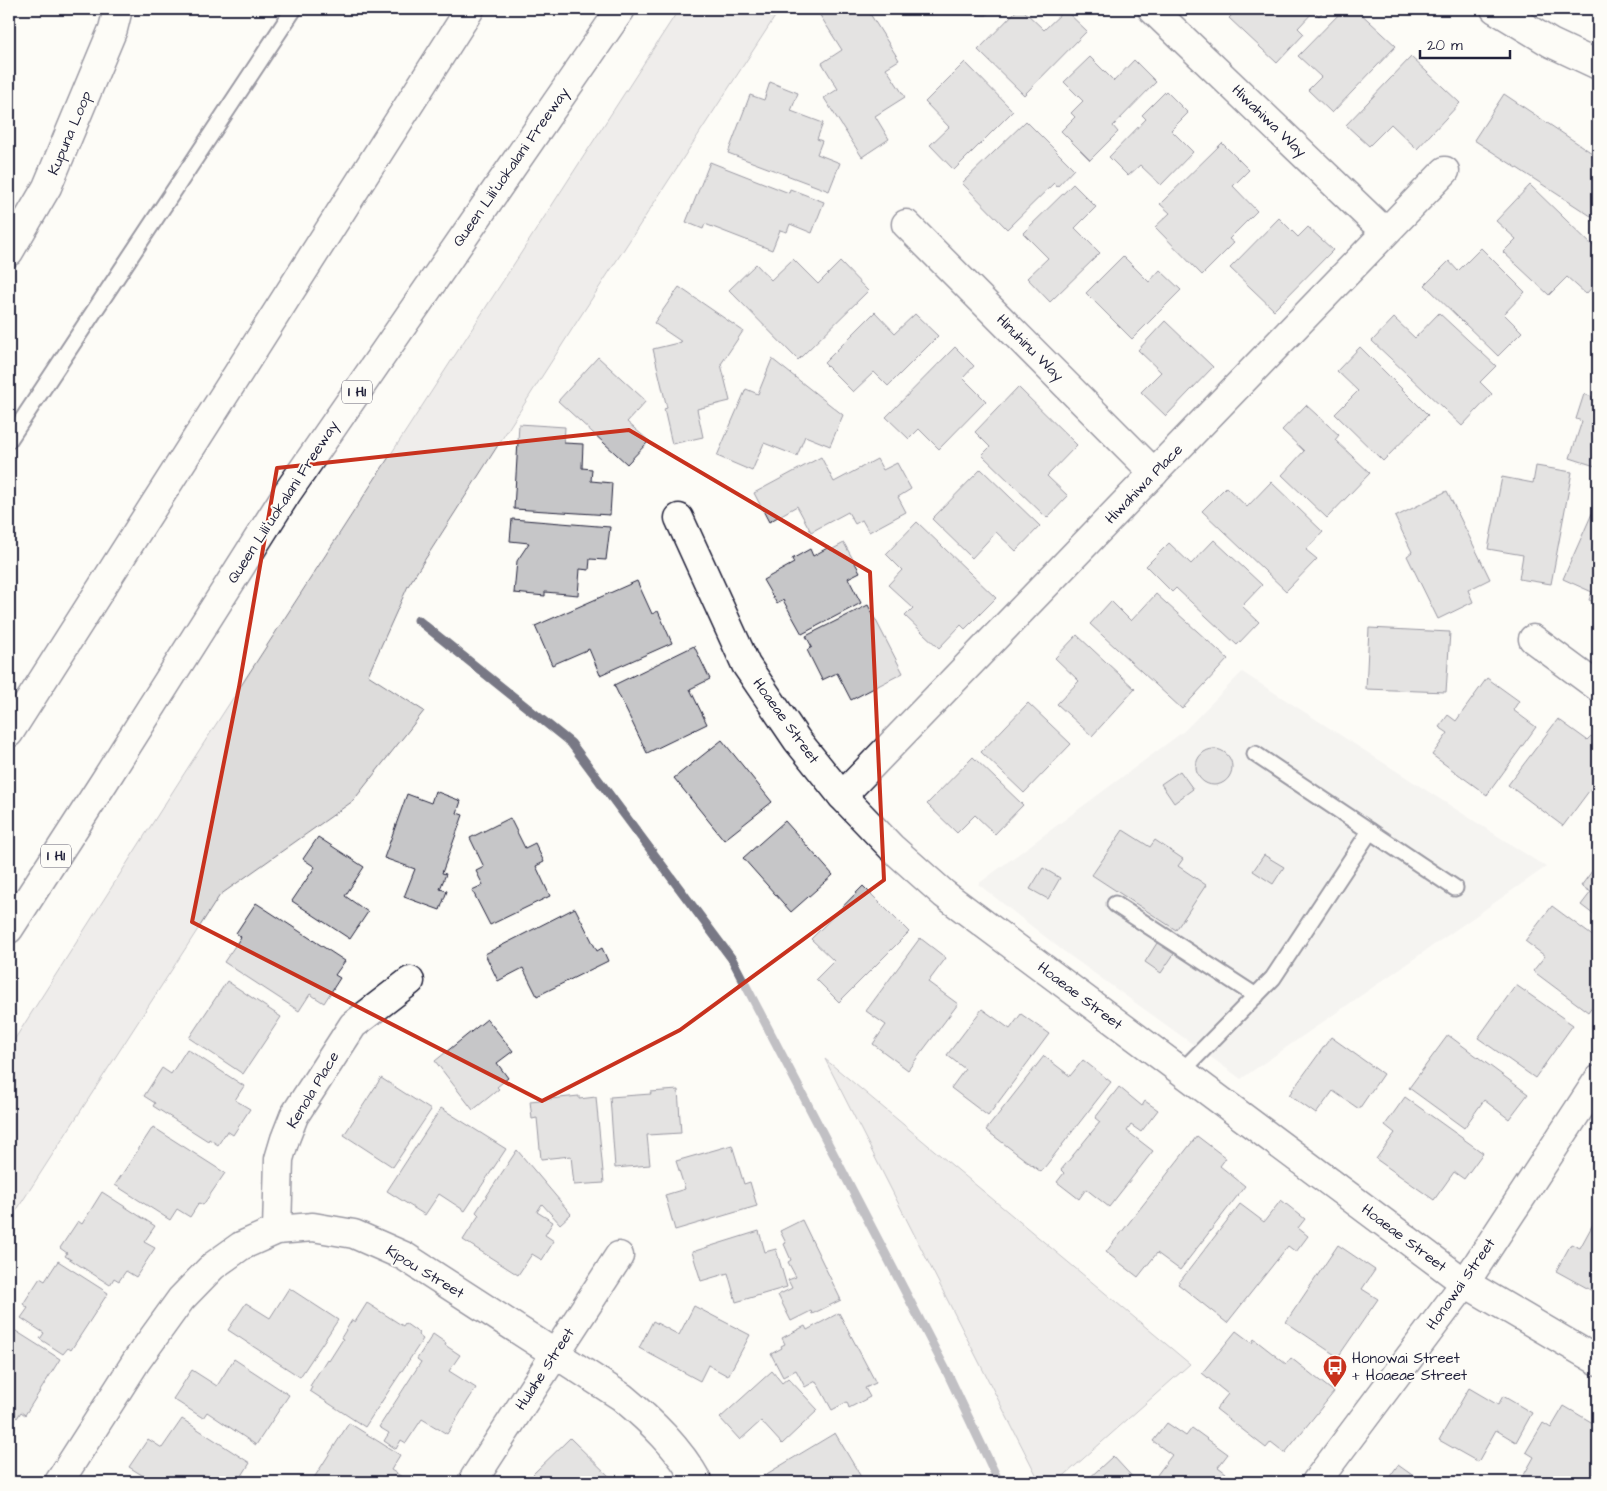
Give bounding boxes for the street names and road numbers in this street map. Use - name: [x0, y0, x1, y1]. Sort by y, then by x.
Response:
- street label: Hiwahiwa Way: [1226, 80, 1311, 163]
- street label: Queen Liliʻuokalani Freeway: [448, 83, 575, 252]
- street label: Kupuna Loop: [43, 88, 97, 178]
- street label: Hinuhinu Way: [991, 310, 1068, 387]
- road number: I H1: [342, 381, 372, 404]
- street label: Queen Liliʻuokalani Freeway: [222, 417, 344, 588]
- street label: Hiwahiwa Place: [1100, 439, 1188, 529]
- street label: Hoaeae Street: [748, 674, 824, 768]
- road number: I H1: [41, 844, 71, 868]
- street label: Hoaeae Street: [1033, 957, 1127, 1035]
- street label: Kenola Place: [282, 1048, 344, 1132]
- street label: Hoaeae Street: [1357, 1199, 1451, 1277]
- street label: Honowai Street: [1421, 1234, 1501, 1334]
- street label: Kipou Street: [382, 1240, 468, 1304]
- street label: Hulahe Street: [510, 1324, 580, 1414]

